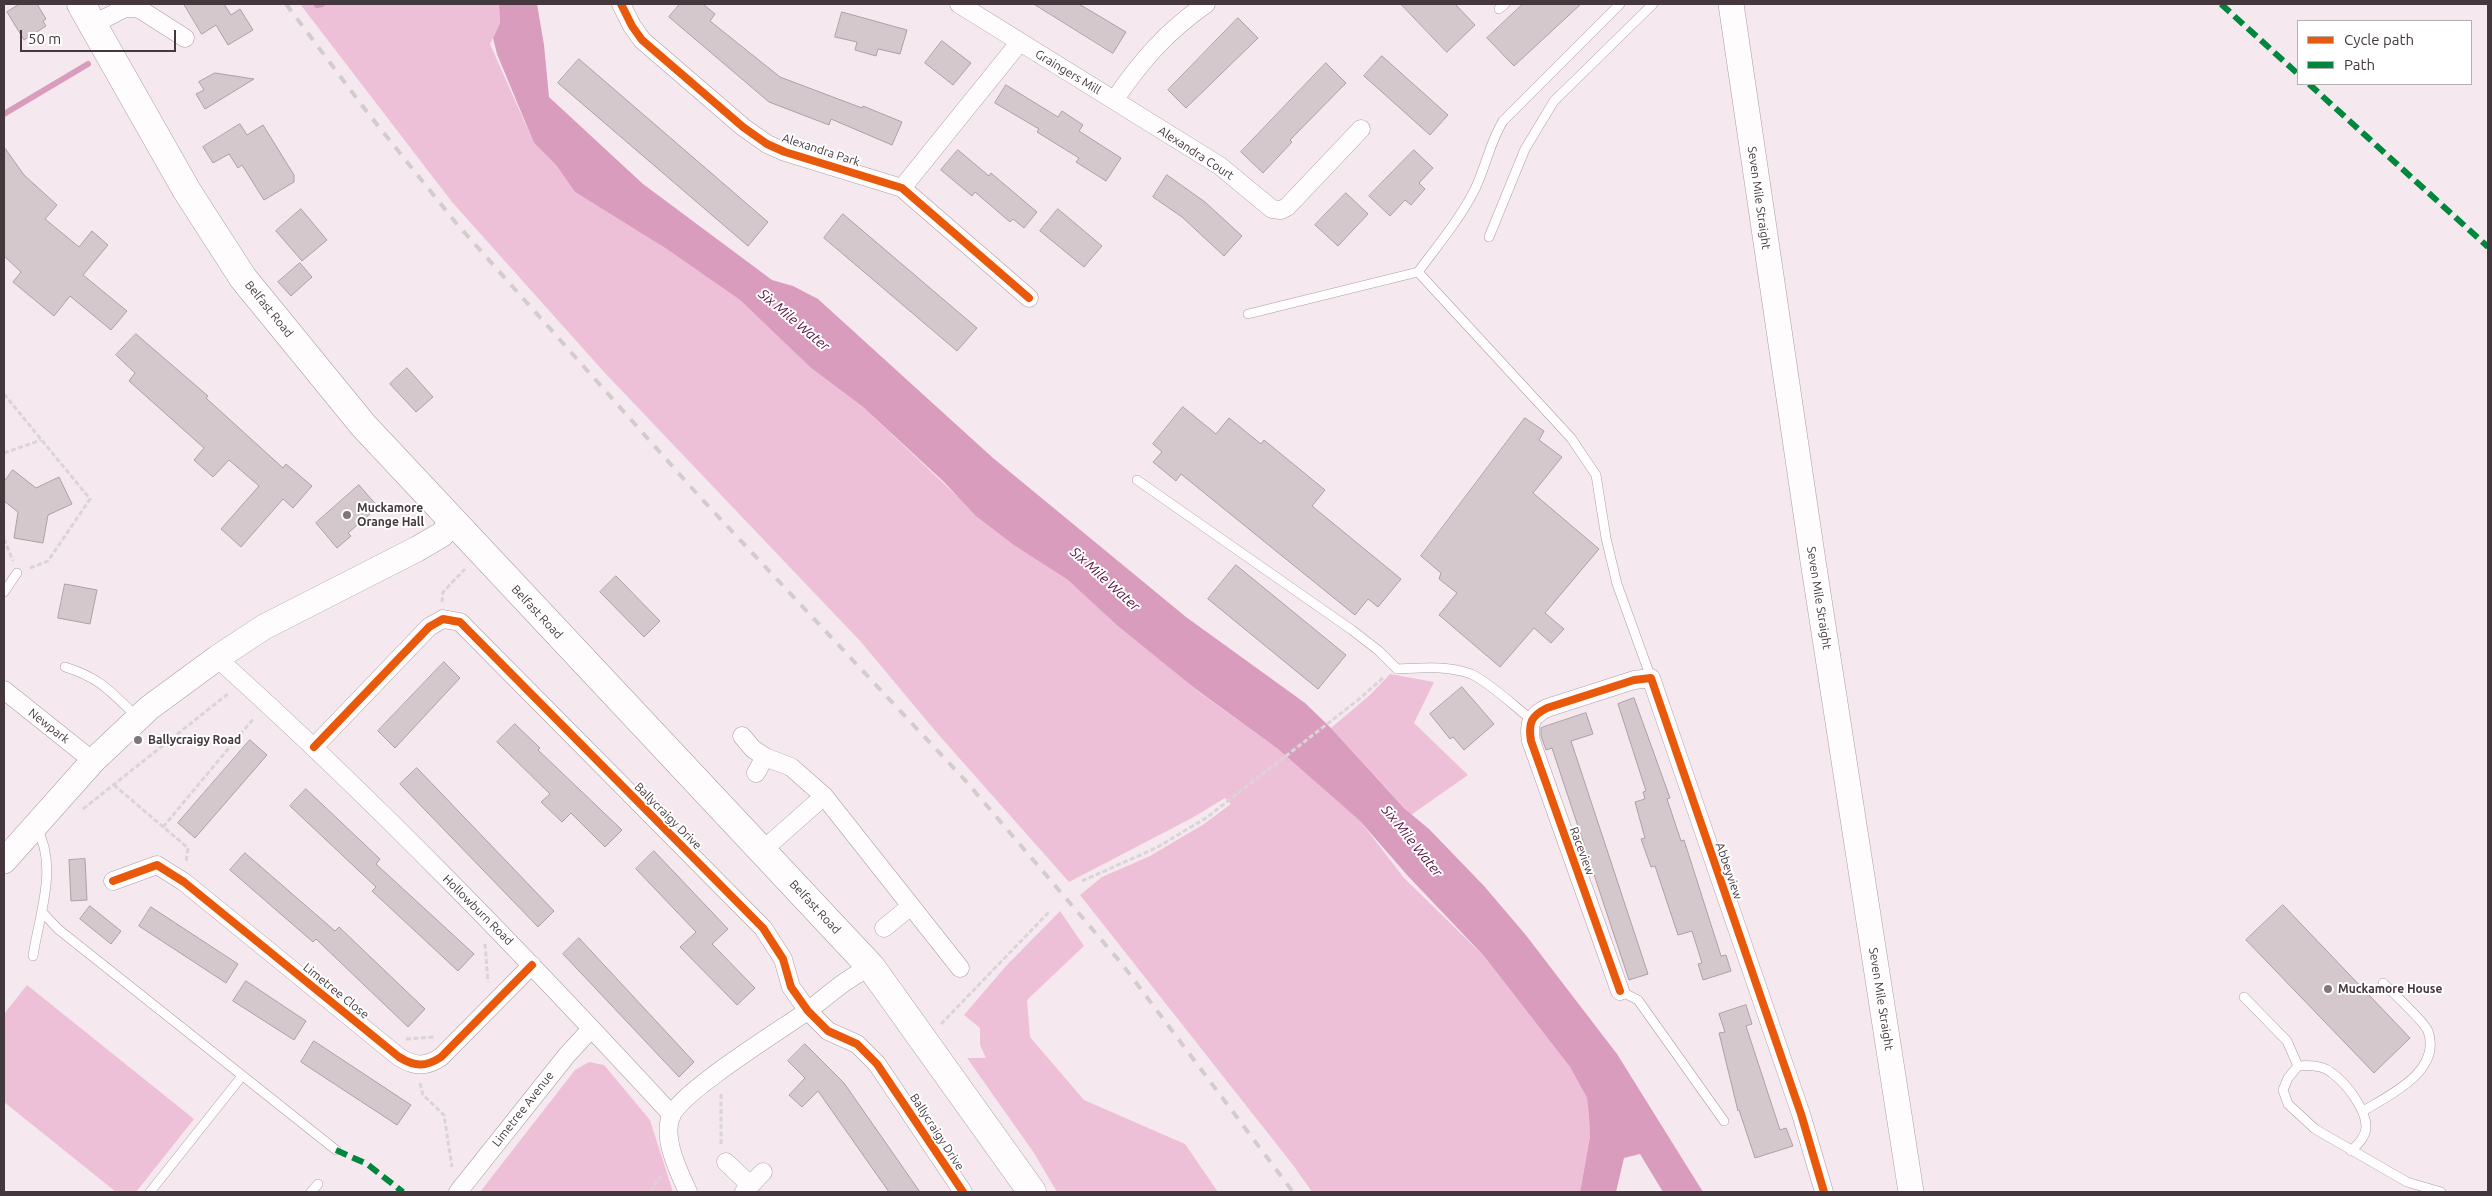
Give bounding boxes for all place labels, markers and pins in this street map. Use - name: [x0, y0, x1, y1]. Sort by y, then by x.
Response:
- place label: Muckamore Orange Hall: [357, 501, 424, 529]
- marker: Muckamore Orange Hall: [341, 509, 353, 521]
- place label: Ballycraigy Road: [148, 733, 241, 747]
- marker: Ballycraigy Road: [132, 734, 144, 746]
- place label: Muckamore House: [2338, 982, 2442, 996]
- marker: Muckamore House: [2322, 983, 2334, 995]

